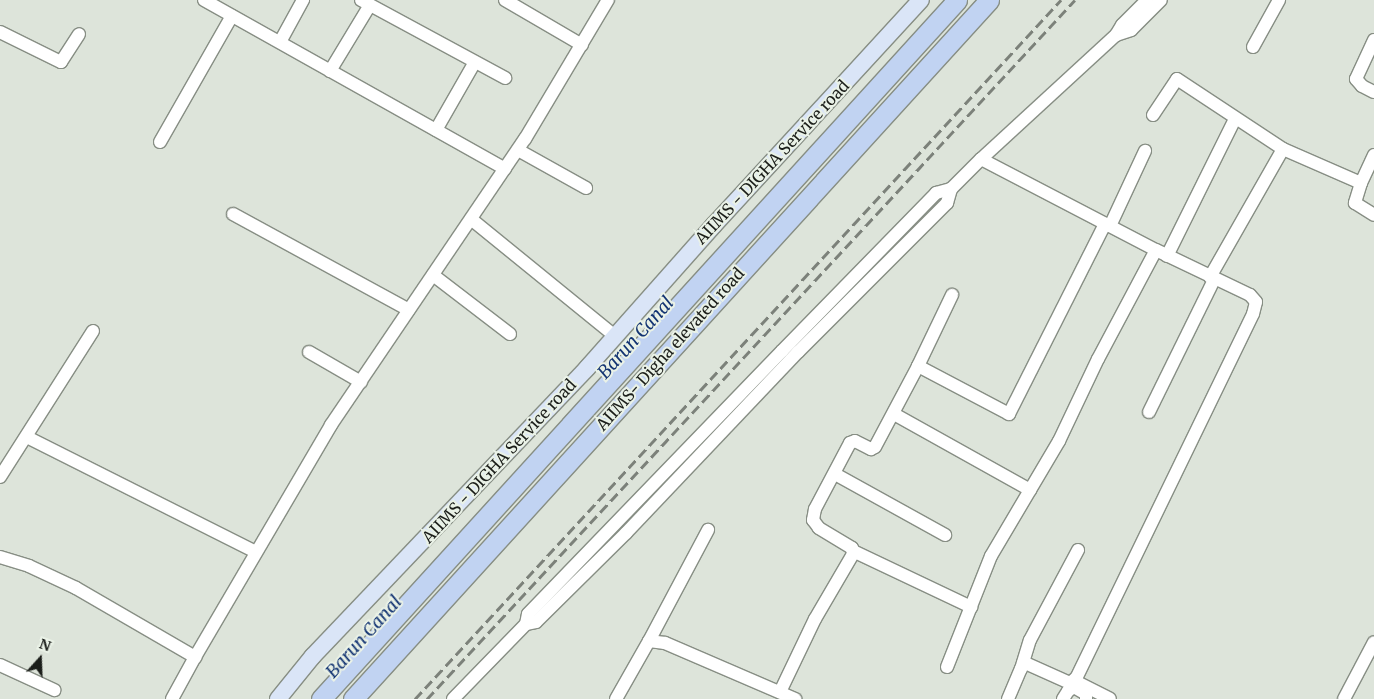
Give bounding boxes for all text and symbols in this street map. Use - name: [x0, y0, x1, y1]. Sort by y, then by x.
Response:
- street label: AIIMS - DIGHA Service road: [691, 76, 853, 248]
- street label: AIIMS- Digha elevated road: [592, 264, 748, 434]
- water label: Barun Canal: [594, 293, 678, 383]
- street label: AIIMS - DIGHA Service road: [418, 375, 580, 547]
- water label: Barun Canal: [322, 592, 406, 682]
- north arrow: [15, 634, 65, 684]
- text: N: [37, 635, 53, 655]

